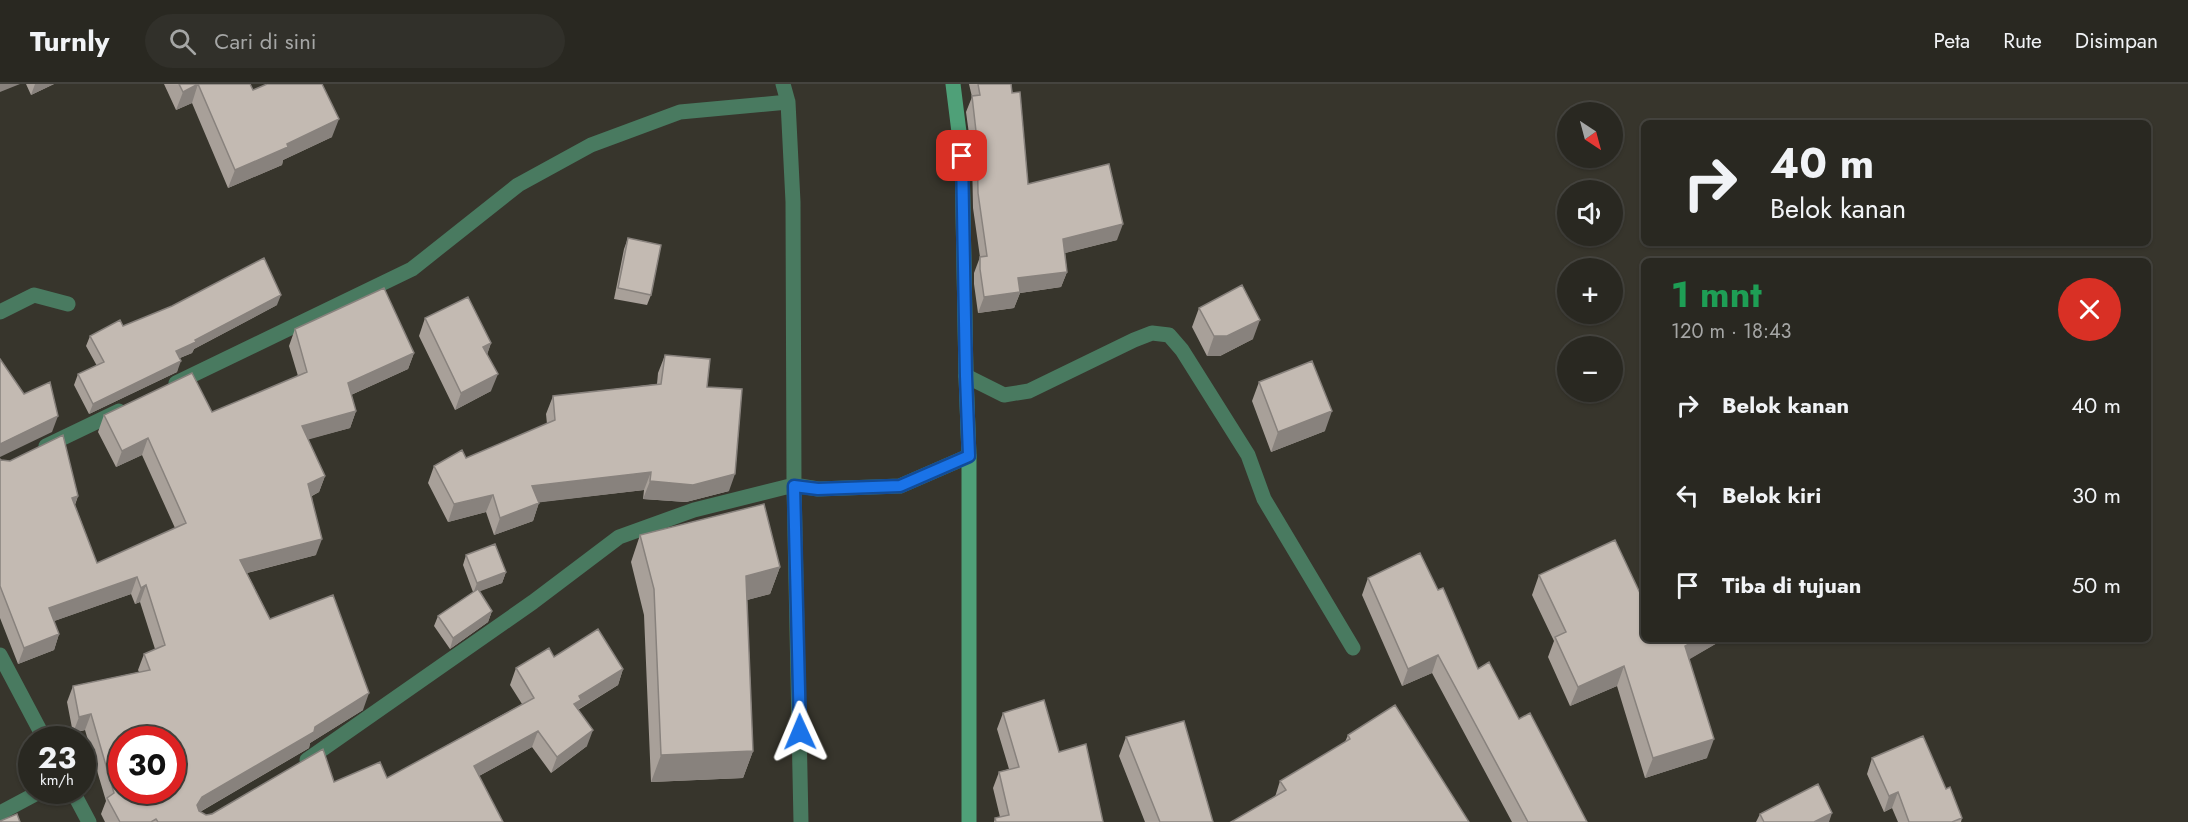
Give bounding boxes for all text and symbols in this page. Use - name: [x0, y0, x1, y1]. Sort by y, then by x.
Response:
- search box: [145, 14, 565, 68]
- text: Turnly: [30, 21, 109, 62]
- icon: search: [166, 25, 199, 58]
- text: Cari di sini: [214, 25, 317, 57]
- text: Peta: [1933, 26, 1970, 56]
- text: Rute: [2003, 26, 2042, 56]
- text: Disimpan: [2075, 26, 2158, 56]
- north arrow: [1557, 102, 1623, 168]
- map controls: [1557, 102, 1623, 402]
- pin: [936, 130, 987, 181]
- text: 40 m: [1770, 133, 1874, 194]
- icon: arrive: [945, 139, 978, 172]
- icon: right: [1671, 144, 1749, 222]
- button: sound: [1557, 180, 1623, 246]
- text: Belok kanan: [1770, 189, 1906, 228]
- button: +: [1557, 258, 1623, 324]
- text: 1 mnt: [1671, 268, 1762, 320]
- button: close: [2058, 278, 2121, 341]
- text: 120 m · 18:43: [1671, 317, 1791, 346]
- button: −: [1557, 336, 1623, 402]
- icon: right: [1671, 389, 1704, 422]
- text: Belok kanan: [1722, 389, 1849, 421]
- text: 40 m: [2071, 389, 2121, 421]
- icon: left: [1671, 479, 1704, 512]
- text: Belok kiri: [1722, 479, 1821, 511]
- text: 30 m: [2072, 479, 2121, 511]
- icon: arrive: [1671, 569, 1704, 602]
- text: Tiba di tujuan: [1722, 569, 1861, 601]
- text: 50 m: [2072, 569, 2121, 601]
- position arrow: [768, 700, 832, 764]
- speed limit sign: 30: [108, 726, 186, 804]
- text: 23: [38, 736, 76, 779]
- text: km/h: [40, 769, 74, 791]

